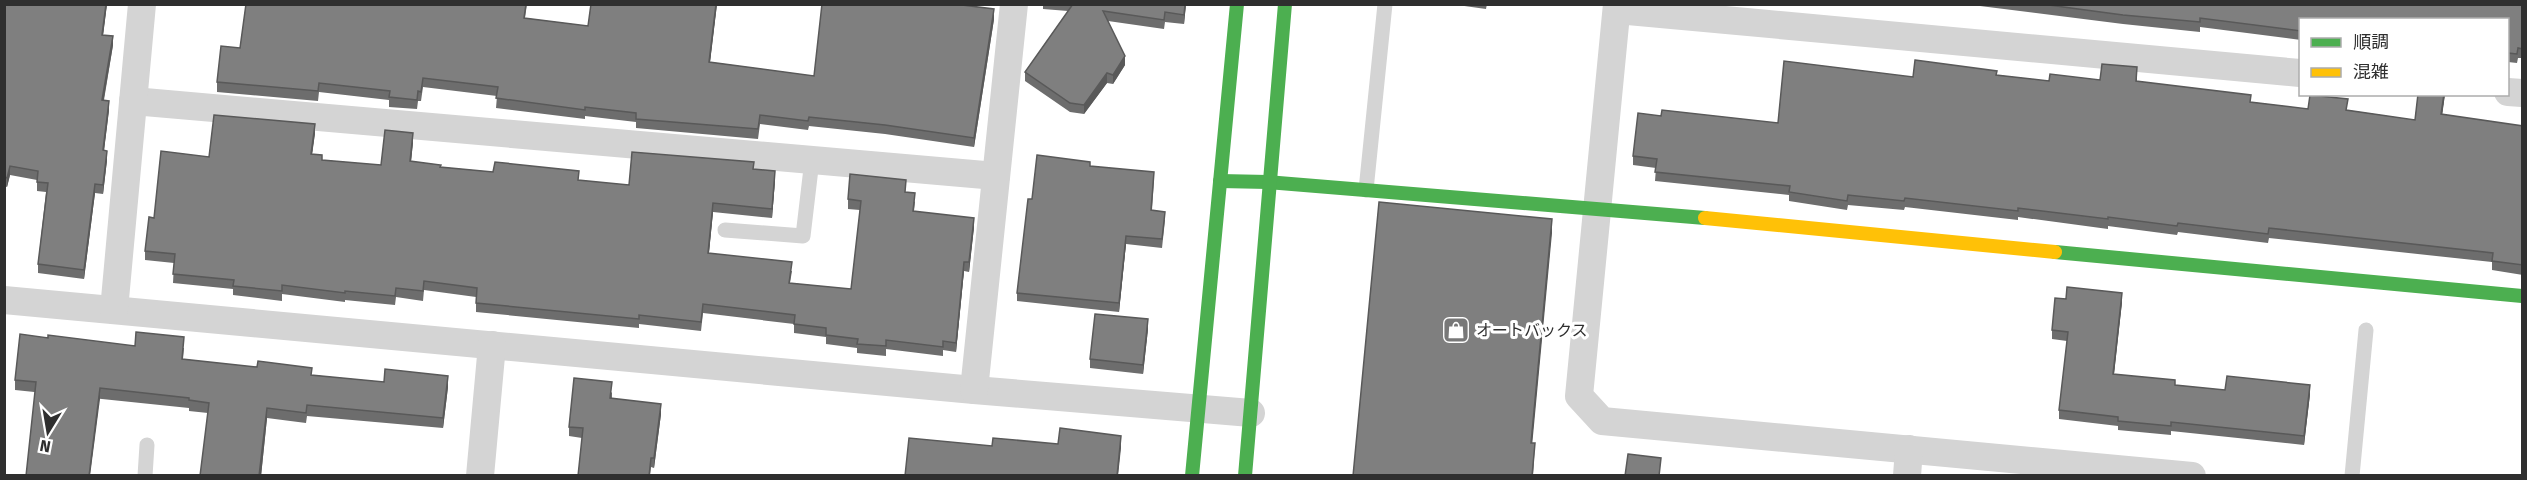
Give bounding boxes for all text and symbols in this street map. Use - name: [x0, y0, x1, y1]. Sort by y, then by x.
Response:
- legend: [2299, 18, 2509, 96]
- text: 順調: [2353, 31, 2389, 53]
- text: 混雑: [2353, 61, 2389, 83]
- shop icon: オートバックス: [1441, 315, 1471, 345]
- place label: オートバックス: [1476, 321, 1588, 340]
- north arrow: [18, 402, 78, 462]
- text: N: [38, 436, 52, 457]

